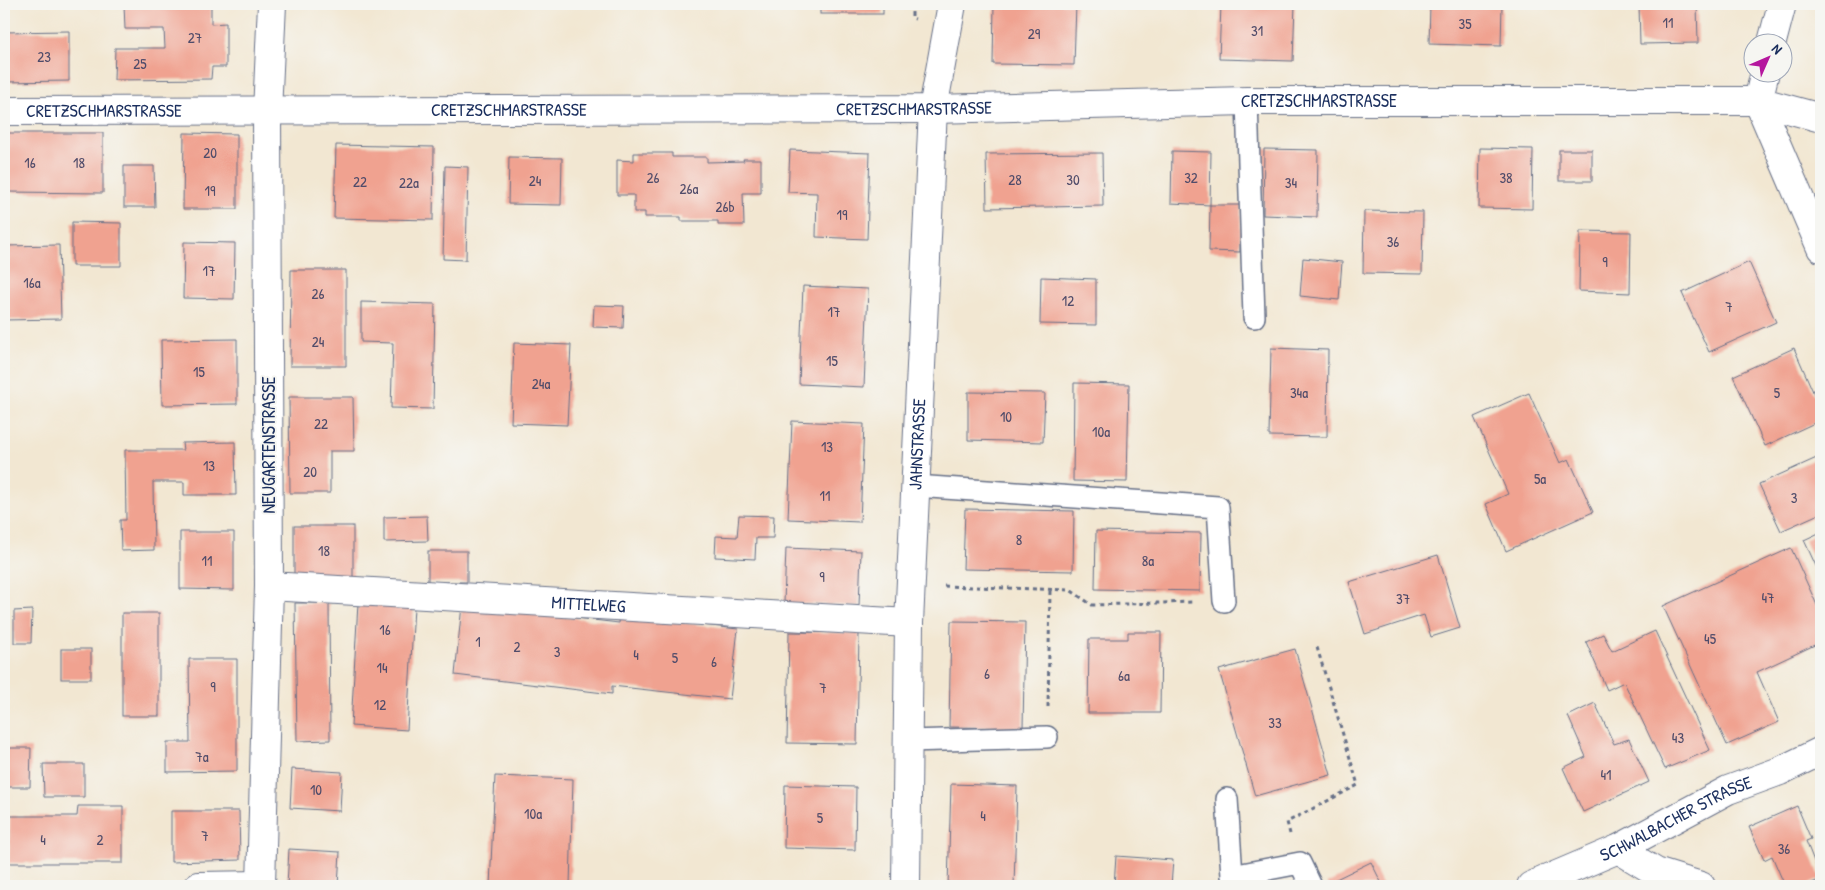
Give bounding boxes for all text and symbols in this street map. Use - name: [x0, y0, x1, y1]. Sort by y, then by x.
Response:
- house number: 11: [1663, 12, 1673, 33]
- house number: 35: [1458, 13, 1472, 34]
- house number: 31: [1251, 20, 1263, 41]
- house number: 29: [1028, 23, 1041, 44]
- house number: 27: [188, 27, 202, 48]
- north arrow: [1742, 32, 1792, 82]
- text: N: [1768, 39, 1787, 58]
- house number: 23: [37, 46, 51, 67]
- house number: 25: [133, 53, 147, 74]
- street label: CRETZSCHMARSTRASSE: [1241, 88, 1397, 113]
- street label: CRETZSCHMARSTRASSE: [836, 94, 992, 121]
- street label: CRETZSCHMARSTRASSE: [431, 97, 587, 122]
- street label: CRETZSCHMARSTRASSE: [26, 98, 182, 123]
- house number: 20: [203, 142, 217, 163]
- house number: 16: [24, 152, 36, 173]
- house number: 18: [73, 152, 85, 173]
- house number: 26: [646, 167, 660, 188]
- house number: 32: [1184, 167, 1198, 188]
- house number: 38: [1499, 167, 1513, 188]
- house number: 28: [1008, 169, 1022, 190]
- house number: 30: [1066, 169, 1080, 190]
- house number: 24: [529, 170, 542, 191]
- house number: 22: [353, 171, 367, 192]
- house number: 22a: [399, 172, 419, 193]
- house number: 34: [1285, 172, 1298, 193]
- house number: 26a: [680, 178, 699, 199]
- house number: 19: [205, 180, 216, 201]
- house number: 26b: [715, 196, 735, 217]
- house number: 19: [837, 204, 848, 225]
- house number: 36: [1387, 231, 1399, 252]
- house number: 9: [1602, 251, 1608, 272]
- house number: 17: [203, 260, 215, 281]
- house number: 16a: [23, 272, 41, 293]
- house number: 26: [311, 283, 325, 304]
- house number: 12: [1062, 290, 1074, 311]
- house number: 7: [1725, 296, 1733, 317]
- house number: 17: [828, 301, 840, 322]
- house number: 24: [312, 331, 325, 352]
- house number: 15: [826, 350, 839, 371]
- house number: 15: [193, 361, 206, 382]
- house number: 24a: [532, 373, 550, 394]
- street label: NEUGARTENSTRASSE: [256, 376, 281, 514]
- house number: 34a: [1290, 382, 1308, 403]
- house number: 5: [1774, 382, 1781, 403]
- street label: JAHNSTRASSE: [902, 398, 931, 491]
- house number: 10: [1000, 406, 1012, 427]
- house number: 22: [314, 413, 328, 434]
- house number: 10a: [1092, 421, 1110, 442]
- house number: 13: [821, 436, 833, 457]
- house number: 13: [203, 455, 215, 476]
- house number: 20: [303, 461, 317, 482]
- house number: 5a: [1534, 468, 1546, 489]
- house number: 11: [820, 485, 830, 506]
- house number: 3: [1791, 487, 1798, 508]
- house number: 8: [1016, 529, 1022, 550]
- house number: 18: [318, 540, 330, 561]
- house number: 11: [202, 550, 212, 571]
- house number: 8a: [1142, 550, 1154, 571]
- house number: 9: [819, 566, 825, 587]
- house number: 47: [1761, 587, 1775, 608]
- house number: 37: [1396, 588, 1410, 609]
- street label: MITTELWEG: [551, 589, 627, 619]
- house number: 16: [379, 619, 391, 640]
- house number: 45: [1704, 628, 1717, 649]
- house number: 1: [475, 631, 481, 652]
- house number: 2: [513, 636, 521, 657]
- house number: 3: [554, 641, 561, 662]
- house number: 4: [633, 644, 639, 665]
- house number: 5: [672, 647, 679, 668]
- house number: 6: [711, 651, 717, 672]
- house number: 14: [376, 657, 388, 678]
- house number: 6: [984, 663, 990, 684]
- house number: 6a: [1118, 665, 1130, 686]
- house number: 9: [210, 676, 216, 697]
- house number: 7: [819, 677, 827, 698]
- house number: 12: [374, 694, 386, 715]
- house number: 33: [1268, 712, 1282, 733]
- house number: 43: [1672, 727, 1684, 748]
- house number: 7a: [195, 746, 209, 767]
- house number: 41: [1600, 764, 1612, 785]
- street label: SCHWALBACHER STRASSE: [1596, 769, 1755, 867]
- house number: 10: [310, 779, 322, 800]
- house number: 10a: [524, 803, 542, 824]
- house number: 4: [980, 805, 986, 826]
- house number: 5: [817, 807, 824, 828]
- house number: 7: [201, 825, 209, 846]
- house number: 4: [40, 829, 46, 850]
- house number: 2: [96, 829, 104, 850]
- house number: 36: [1778, 838, 1790, 859]

